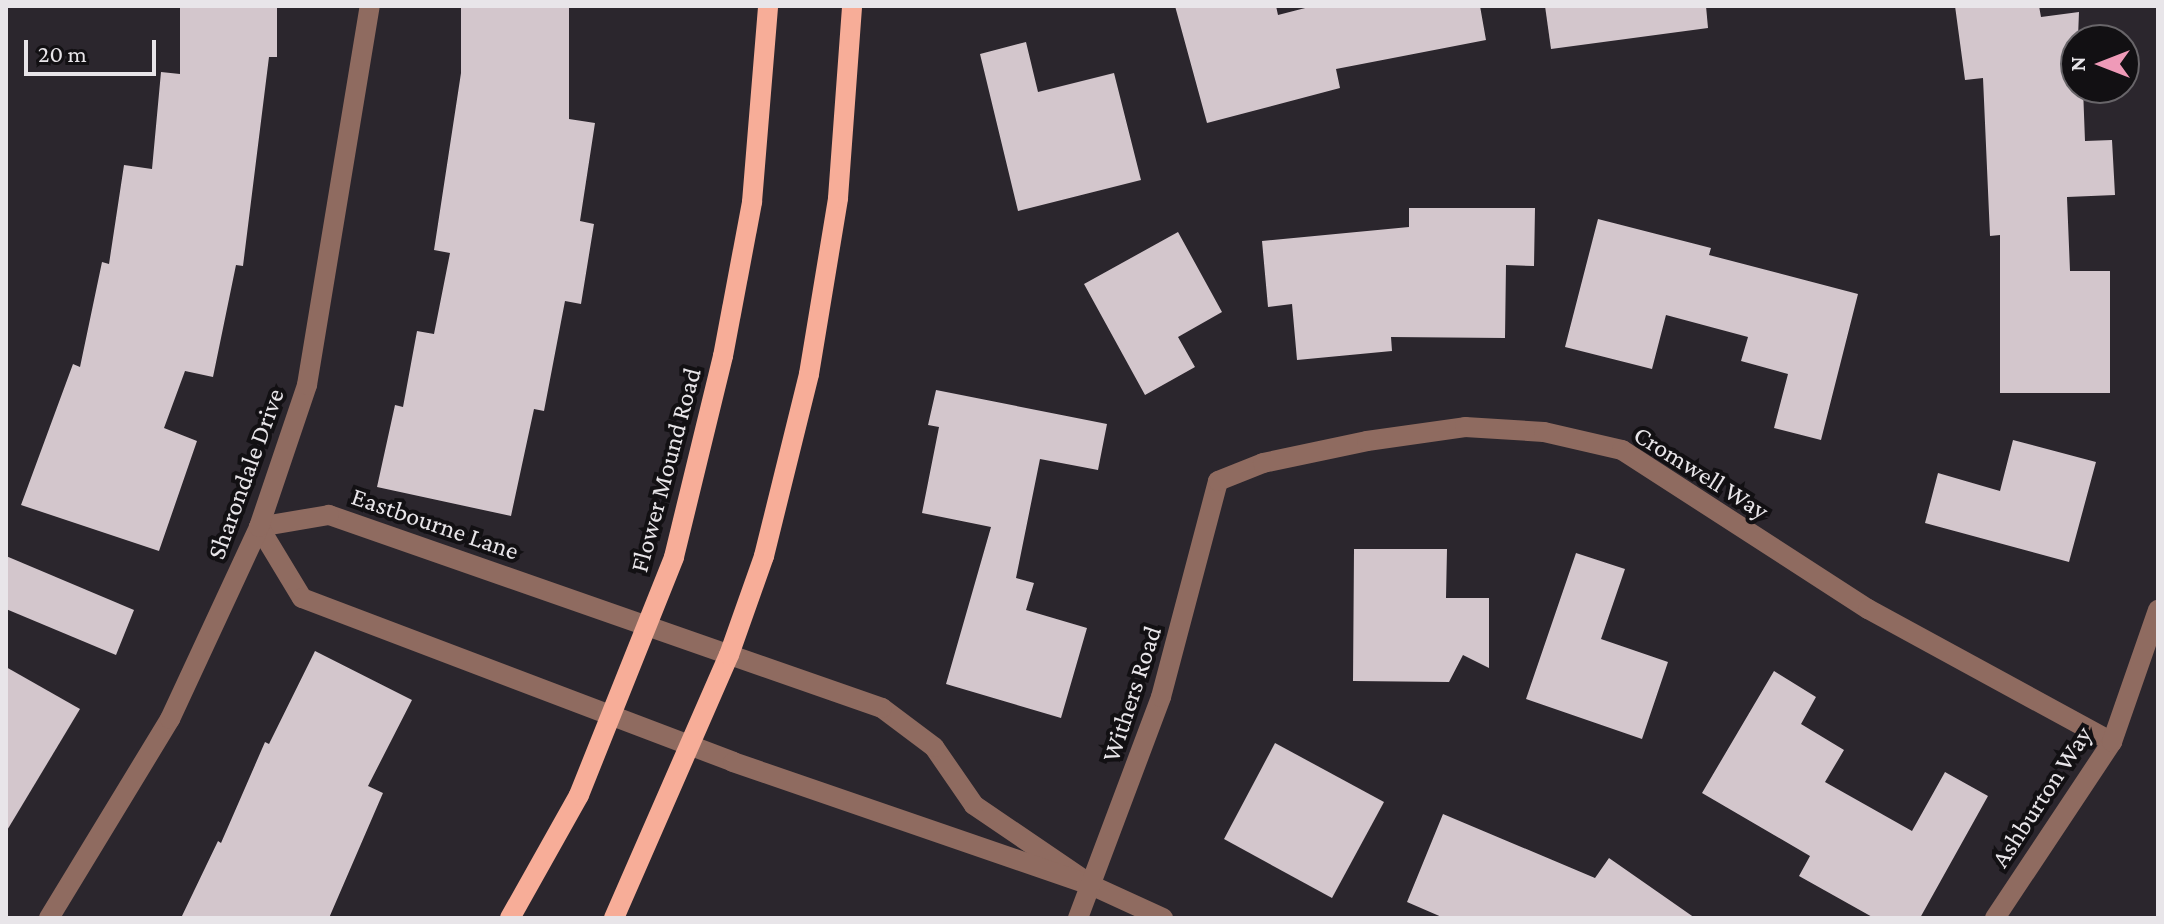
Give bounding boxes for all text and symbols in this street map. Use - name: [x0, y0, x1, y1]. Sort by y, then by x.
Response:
- scale bar: [28, 24, 160, 74]
- north arrow: [2060, 24, 2140, 104]
- text: 20 m: [38, 40, 87, 67]
- text: N: [2065, 57, 2090, 72]
- street label: Flower Mound Road: [624, 364, 708, 576]
- street label: Sharondale Drive: [201, 385, 291, 563]
- street label: Cromwell Way: [1628, 419, 1774, 527]
- street label: Eastbourne Lane: [347, 481, 523, 567]
- street label: Withers Road: [1095, 622, 1169, 766]
- street label: Ashburton Way: [1985, 721, 2099, 873]

